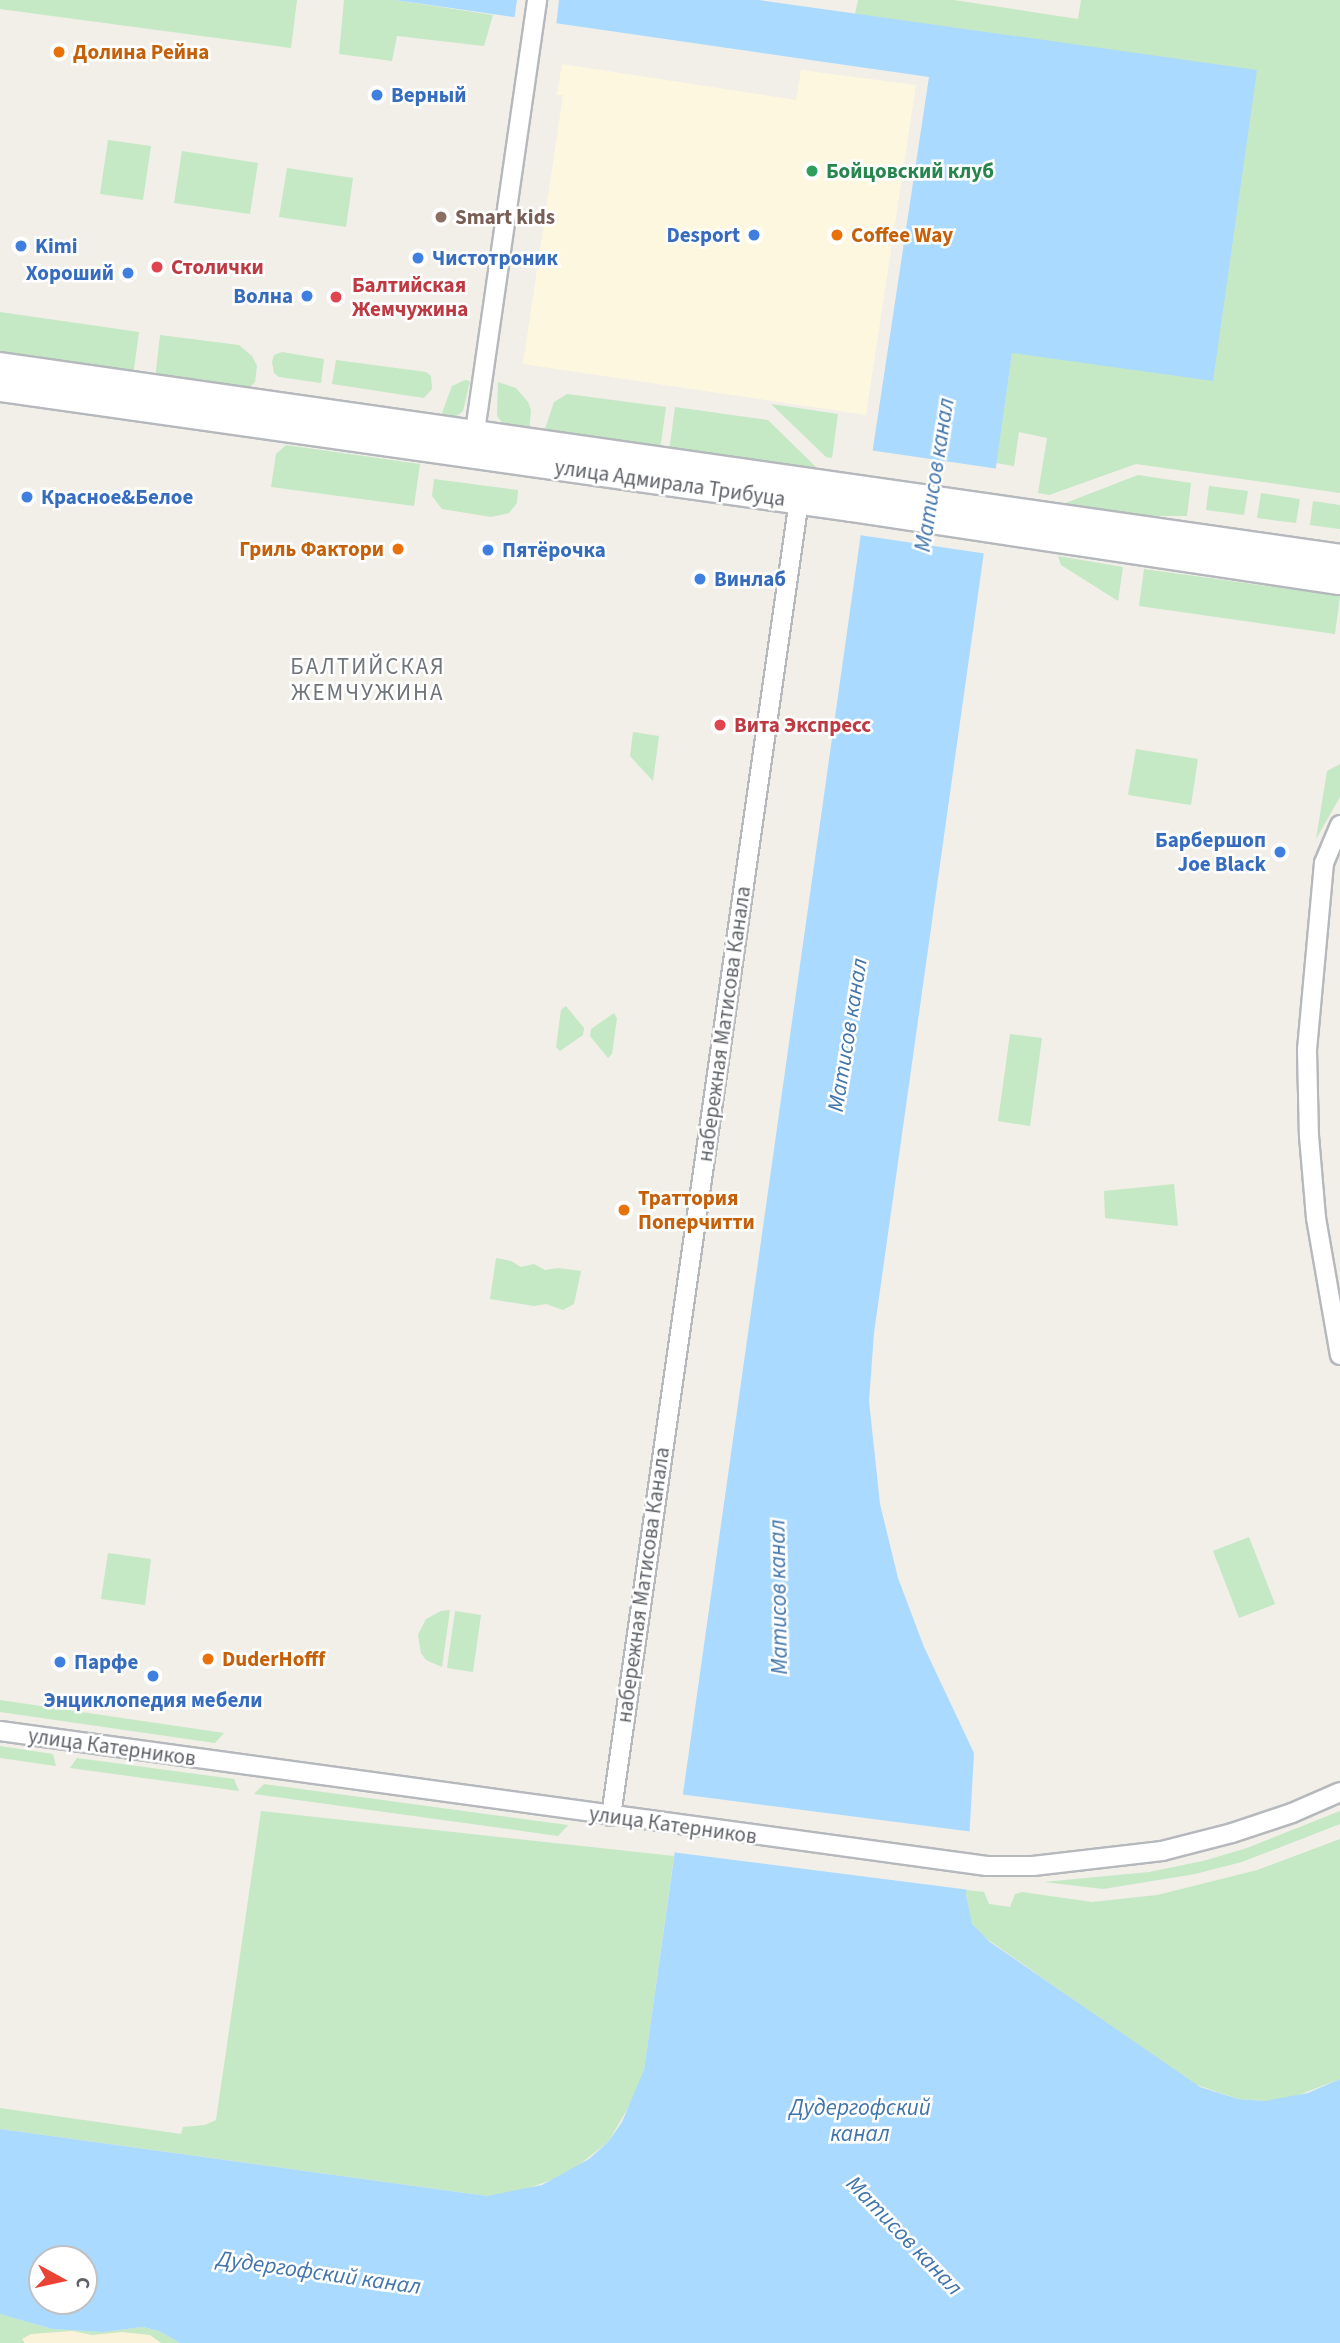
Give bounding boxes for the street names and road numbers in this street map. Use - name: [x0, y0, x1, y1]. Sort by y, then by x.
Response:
- street label: улица Адмирала Трибуца: [553, 454, 787, 512]
- street label: набережная Матисова Канала: [692, 885, 756, 1163]
- street label: набережная Матисова Канала: [611, 1446, 675, 1724]
- street label: улица Катерников: [27, 1723, 197, 1771]
- street label: улица Катерников: [588, 1801, 758, 1849]

